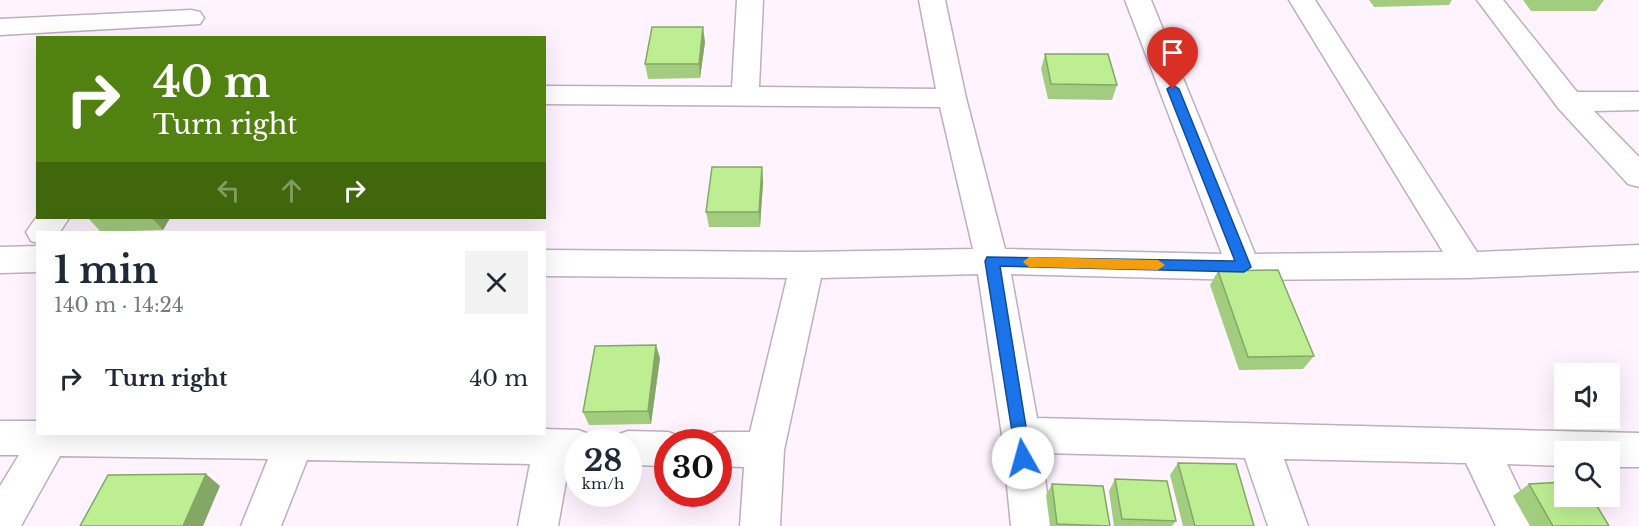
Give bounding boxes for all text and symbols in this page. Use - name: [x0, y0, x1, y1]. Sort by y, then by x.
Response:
- pin: [1147, 27, 1198, 89]
- icon: arrive: [1156, 36, 1189, 69]
- text: 40 m: [153, 56, 270, 108]
- icon: right: [54, 60, 132, 138]
- text: Turn right: [153, 108, 297, 141]
- icon: left: [212, 174, 245, 207]
- icon: ahead: [275, 174, 308, 207]
- icon: right: [338, 174, 371, 207]
- text: 1 min: [54, 248, 158, 293]
- button: close: [465, 251, 528, 314]
- text: 140 m · 14:24: [54, 293, 184, 317]
- icon: right: [54, 362, 87, 395]
- map controls: [1554, 363, 1620, 507]
- button: sound: [1554, 363, 1620, 429]
- text: Turn right: [105, 365, 227, 392]
- text: 40 m: [470, 365, 528, 392]
- position arrow: [991, 426, 1055, 490]
- speed limit sign: 30: [654, 429, 732, 507]
- button: search: [1554, 441, 1620, 507]
- text: 28: [584, 442, 622, 479]
- text: km/h: [582, 474, 624, 493]

